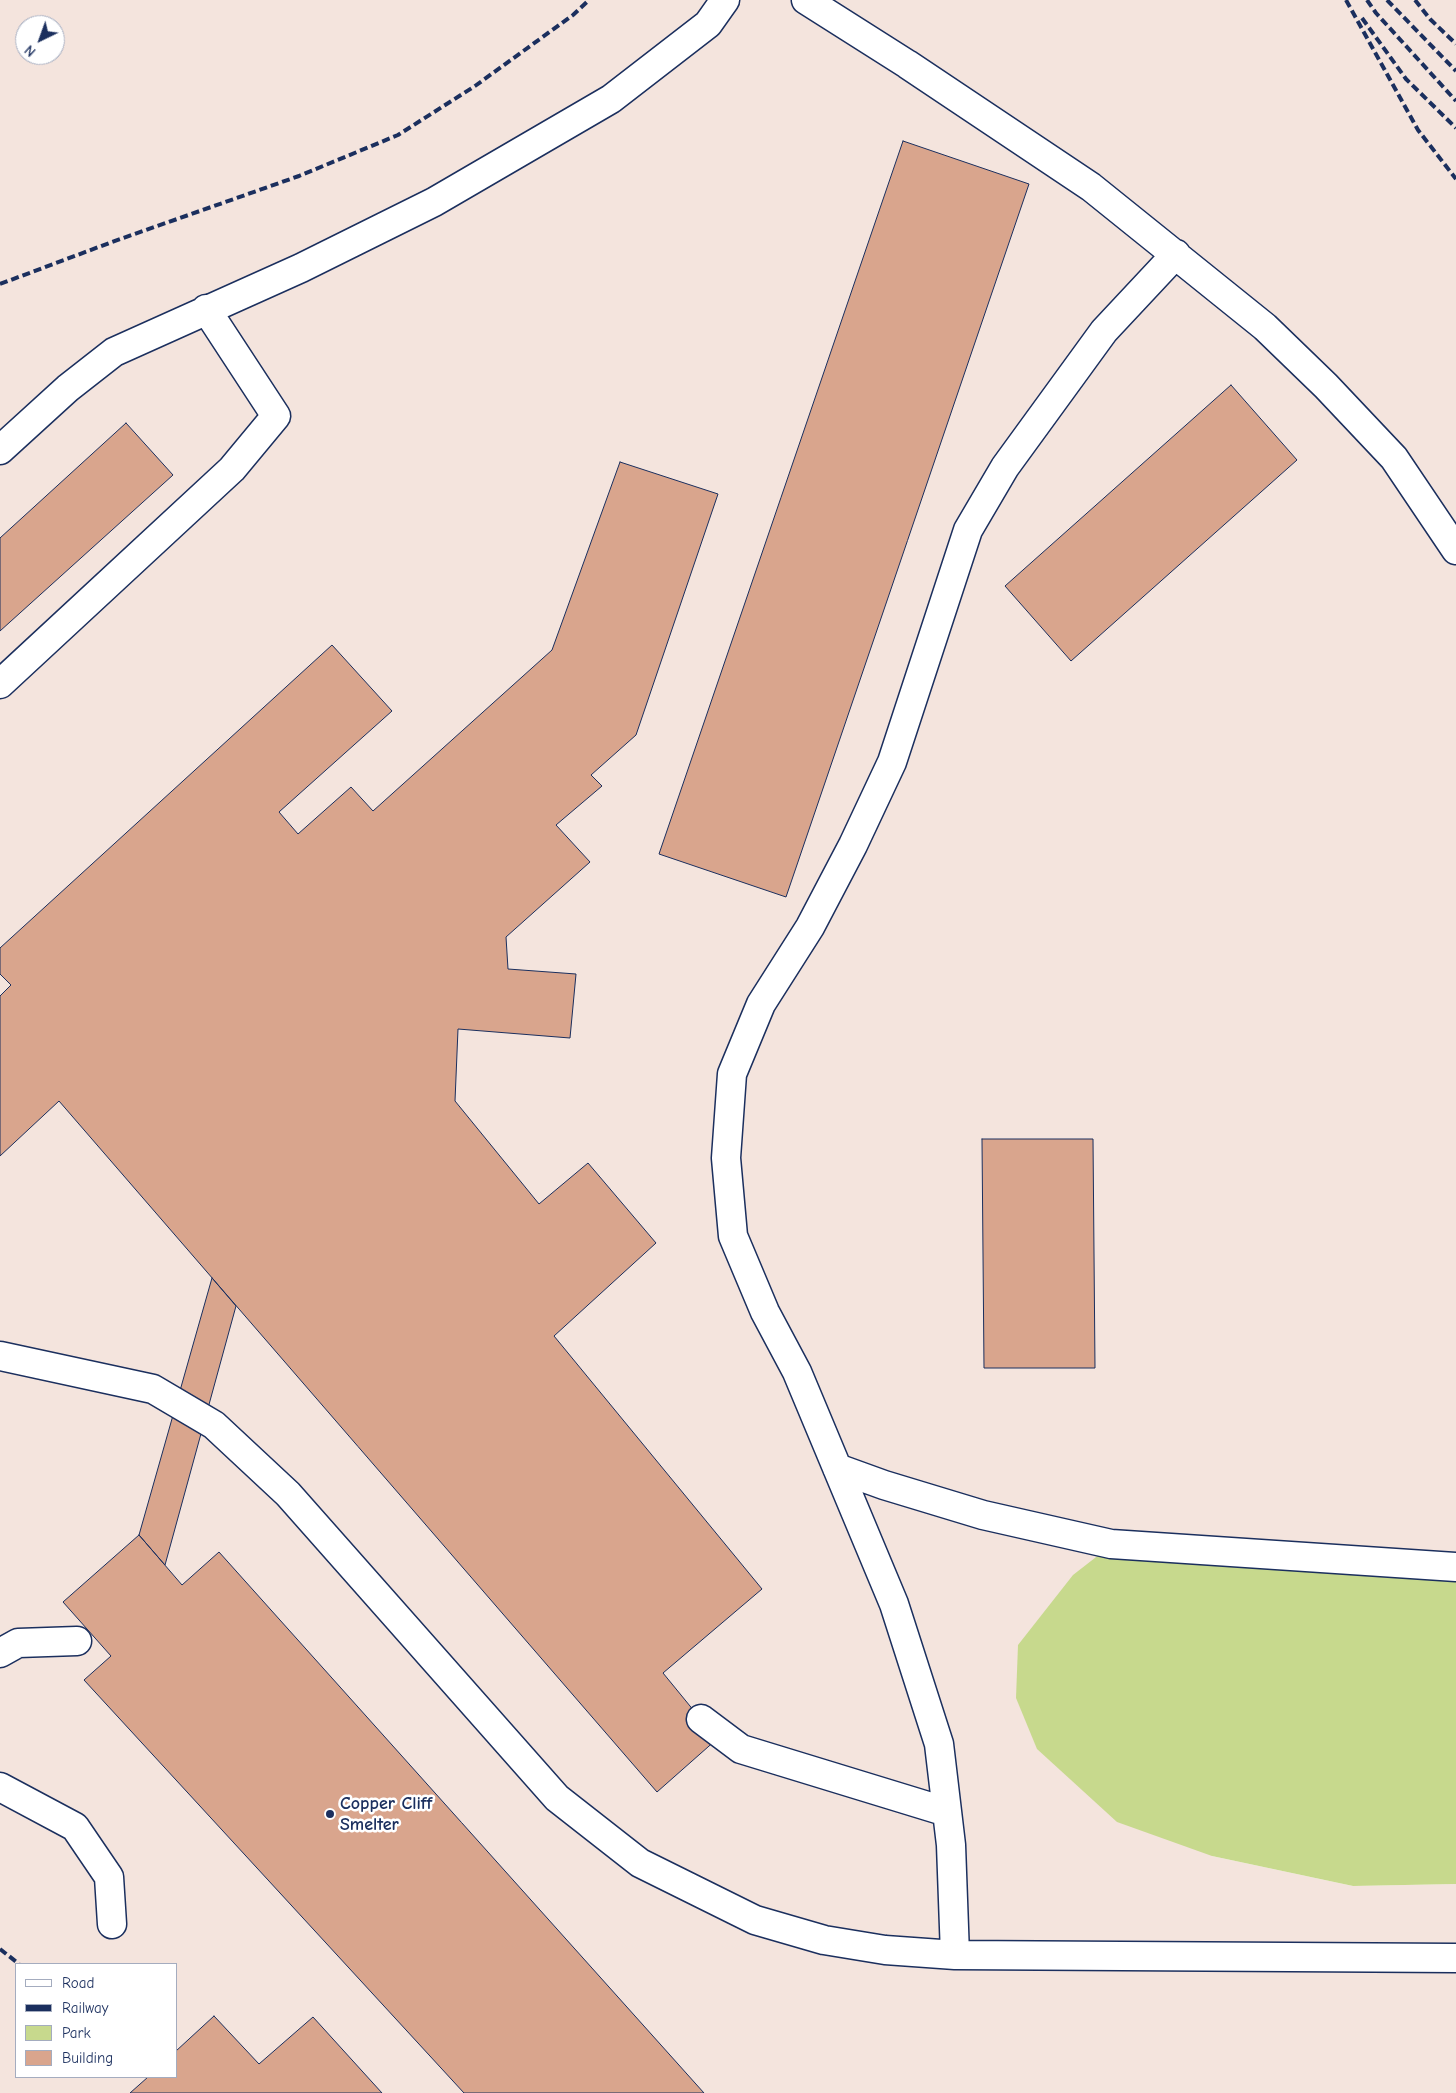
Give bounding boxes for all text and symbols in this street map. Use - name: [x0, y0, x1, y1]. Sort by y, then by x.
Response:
- north arrow: [15, 15, 65, 65]
- text: N: [21, 41, 39, 60]
- place label: Copper Cliff Smelter: [340, 1793, 432, 1836]
- marker: Copper Cliff Smelter: [324, 1808, 336, 1820]
- legend: [15, 1963, 178, 2078]
- text: Road: [62, 1974, 94, 1992]
- text: Railway: [62, 1999, 108, 2017]
- text: Park: [62, 2024, 91, 2042]
- text: Building: [62, 2049, 113, 2067]

